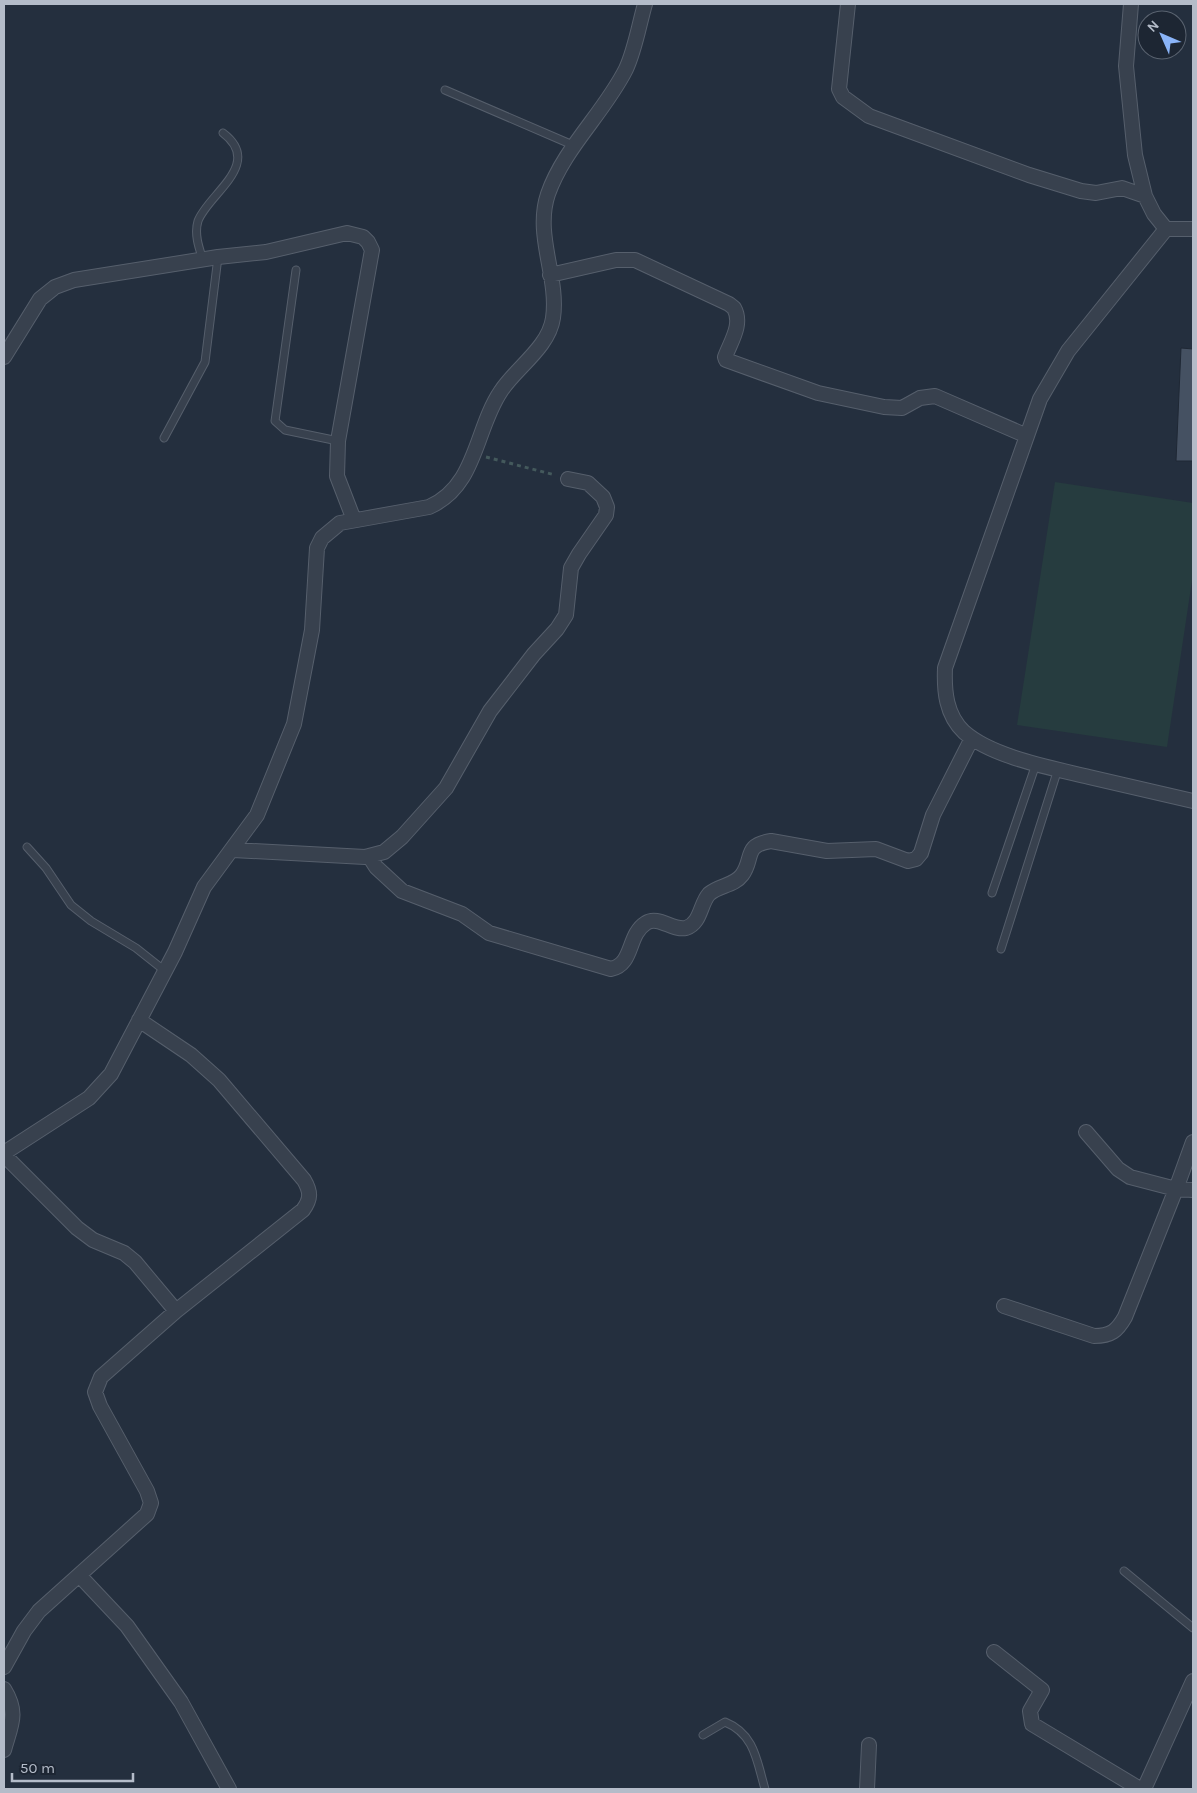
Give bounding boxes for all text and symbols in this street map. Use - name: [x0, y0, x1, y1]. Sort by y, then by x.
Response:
- north arrow: [1137, 10, 1187, 60]
- text: N: [1144, 17, 1163, 36]
- scale bar: [12, 1750, 134, 1782]
- text: 50 m: [20, 1759, 55, 1777]

